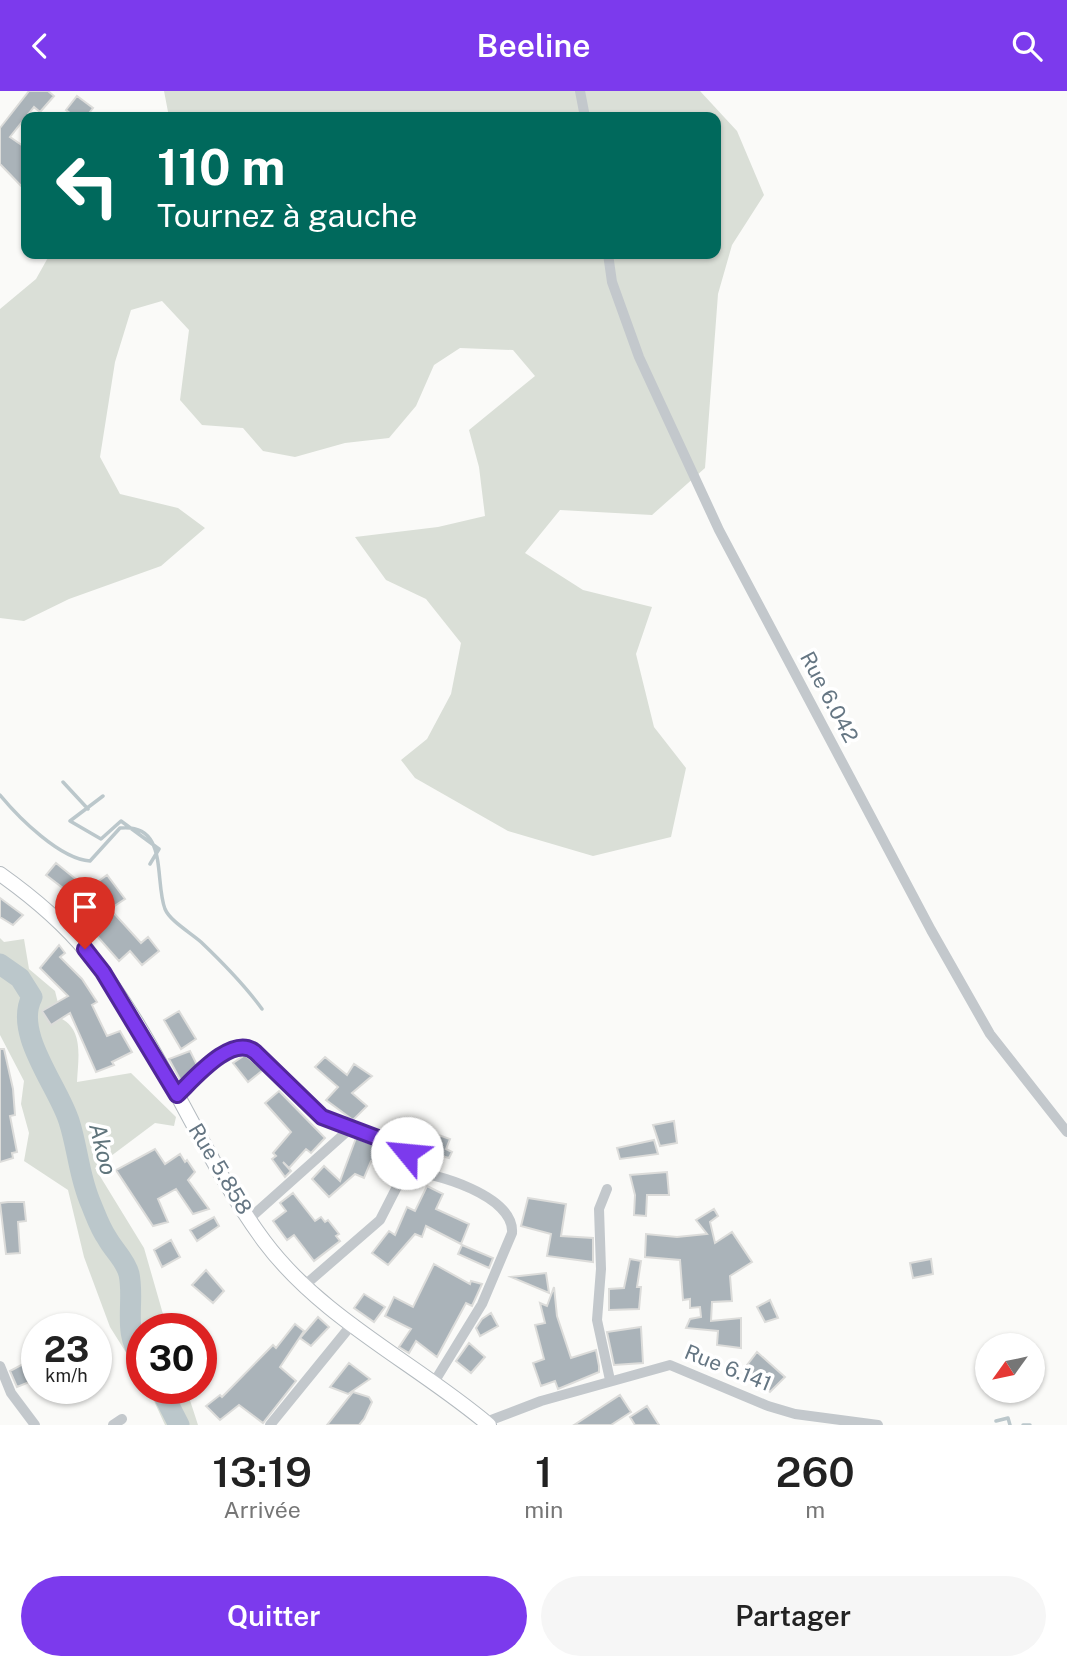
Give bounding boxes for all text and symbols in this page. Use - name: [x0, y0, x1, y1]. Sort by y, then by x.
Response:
- icon: back: [21, 27, 59, 65]
- text: Beeline: [477, 27, 590, 64]
- icon: search: [1008, 27, 1046, 65]
- text: 110 m: [157, 138, 285, 196]
- icon: left: [42, 140, 133, 231]
- text: Tournez à gauche: [157, 197, 417, 234]
- street label: Rue 6.042: [795, 647, 864, 747]
- pin: [55, 877, 115, 949]
- icon: arrive: [66, 888, 104, 926]
- position arrow: [370, 1116, 444, 1190]
- street label: Rue 5.858: [183, 1119, 257, 1219]
- water label: Akoo: [84, 1120, 123, 1178]
- speed limit sign: 30: [126, 1313, 217, 1404]
- text: 23: [44, 1329, 89, 1370]
- north arrow: [975, 1333, 1045, 1403]
- map controls: [975, 1333, 1045, 1403]
- street label: Rue 6.141: [681, 1339, 775, 1396]
- text: km/h: [45, 1365, 88, 1386]
- text: 13:19: [212, 1447, 312, 1496]
- text: 1: [535, 1447, 553, 1496]
- text: 260: [776, 1447, 855, 1496]
- text: Arrivée: [223, 1496, 301, 1523]
- text: min: [524, 1496, 563, 1523]
- text: m: [805, 1496, 825, 1523]
- button: Quitter: [21, 1576, 527, 1656]
- button: Partager: [541, 1576, 1046, 1656]

